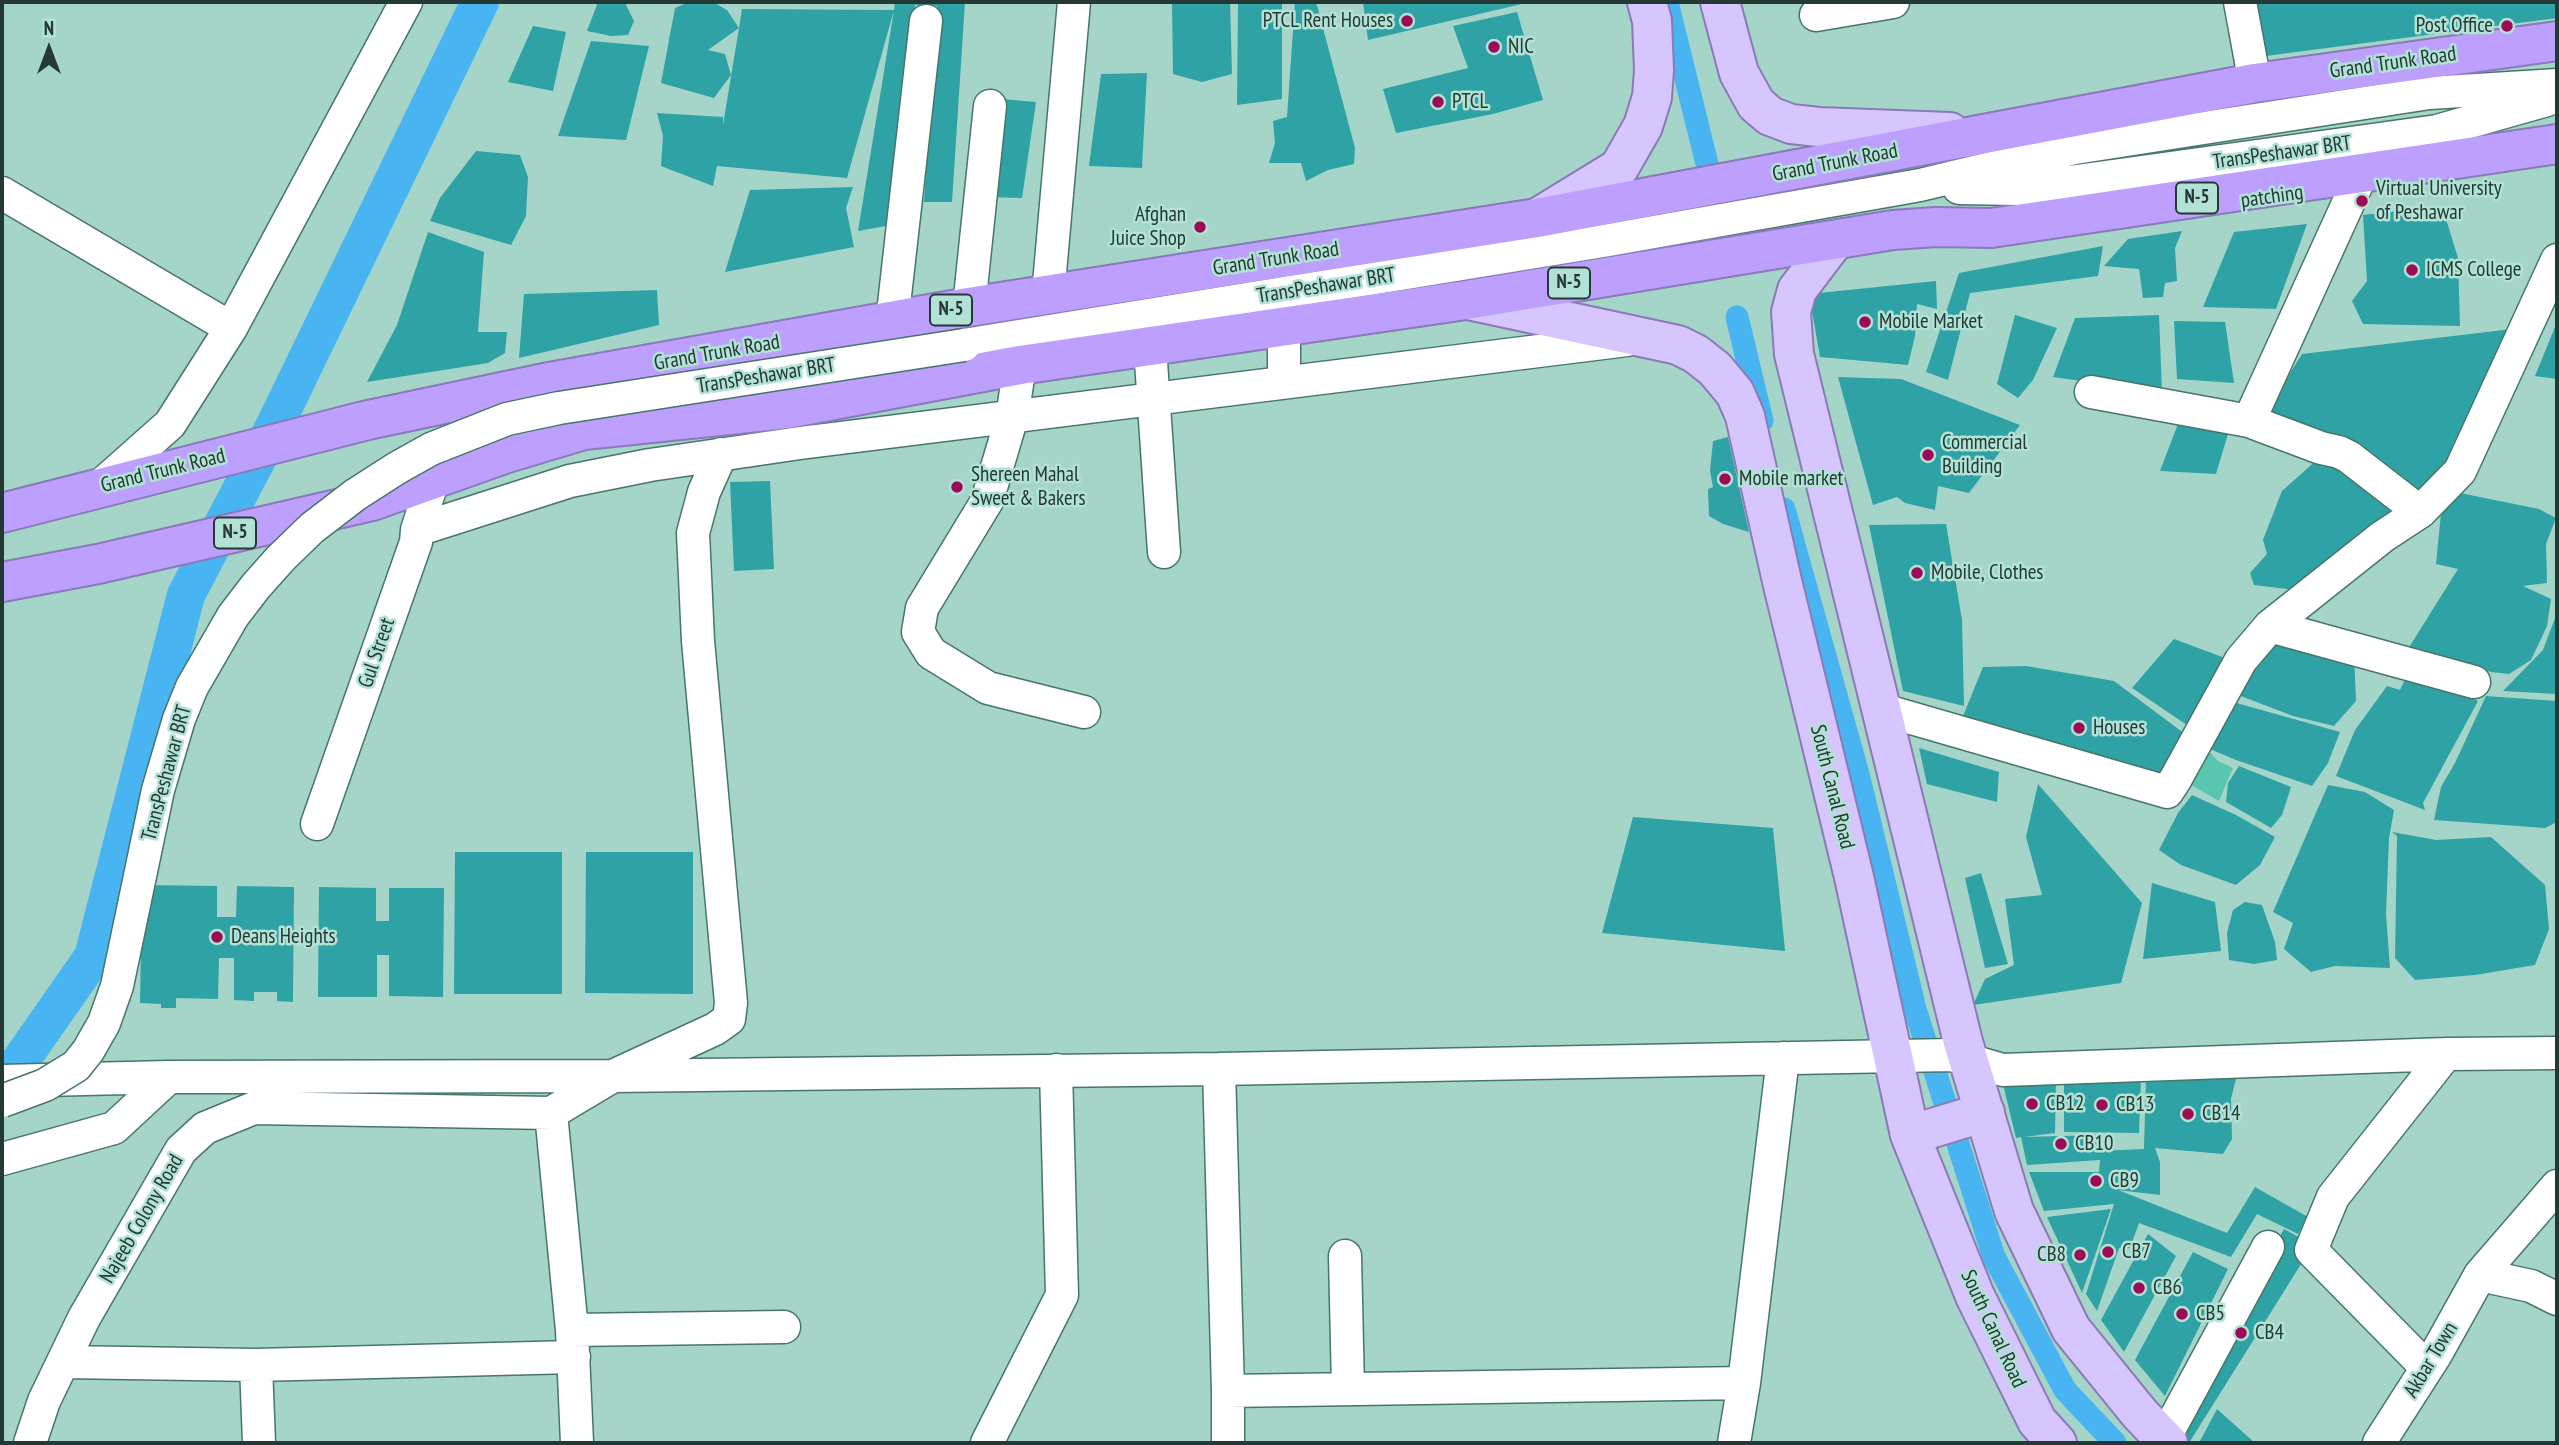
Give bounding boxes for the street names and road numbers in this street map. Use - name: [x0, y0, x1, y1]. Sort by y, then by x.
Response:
- street label: Grand Trunk Road: [2328, 42, 2458, 84]
- street label: TransPeshawar BRT: [2211, 131, 2353, 175]
- street label: Grand Trunk Road: [1770, 138, 1900, 188]
- street label: patching: [2239, 180, 2305, 214]
- road number: N-5: [2176, 182, 2218, 214]
- street label: Grand Trunk Road: [1211, 237, 1341, 281]
- street label: TransPeshawar BRT: [1255, 263, 1397, 309]
- road number: N-5: [1548, 268, 1590, 298]
- road number: N-5: [930, 294, 972, 326]
- street label: Grand Trunk Road: [652, 330, 782, 376]
- street label: TransPeshawar BRT: [695, 353, 837, 399]
- street label: Grand Trunk Road: [98, 443, 228, 499]
- road number: N-5: [214, 518, 256, 548]
- street label: Gul Street: [353, 615, 401, 691]
- street label: TransPeshawar BRT: [137, 702, 197, 844]
- street label: South Canal Road: [1804, 722, 1860, 852]
- street label: Najeeb Colony Road: [95, 1150, 189, 1288]
- street label: South Canal Road: [1955, 1266, 2031, 1392]
- street label: Akbar Town: [2399, 1318, 2463, 1402]

